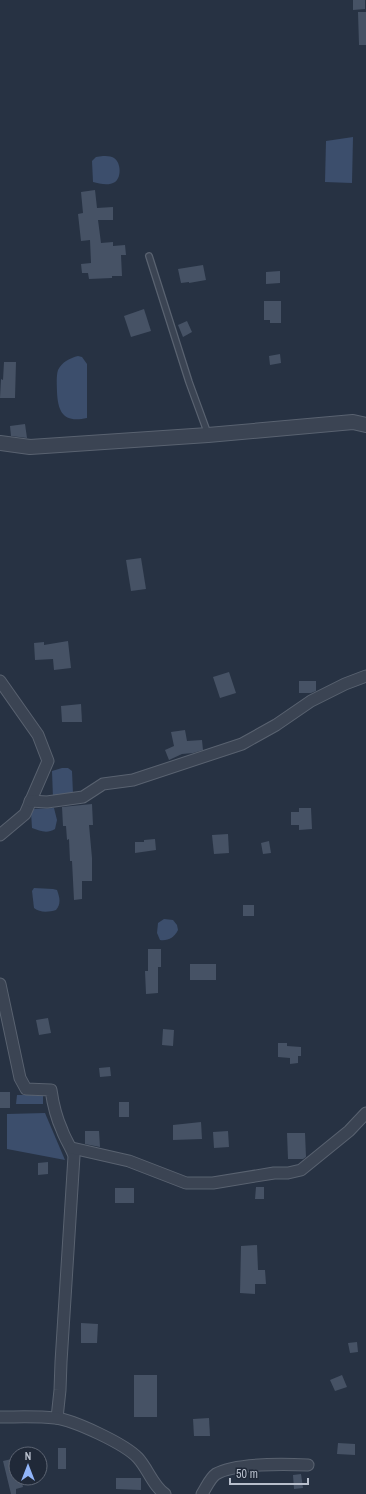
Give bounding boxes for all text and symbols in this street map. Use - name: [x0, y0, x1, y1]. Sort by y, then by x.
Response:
- north arrow: [8, 1446, 48, 1486]
- text: N: [25, 1449, 31, 1463]
- scale bar: [230, 1460, 308, 1486]
- text: 50 m: [236, 1466, 258, 1482]

